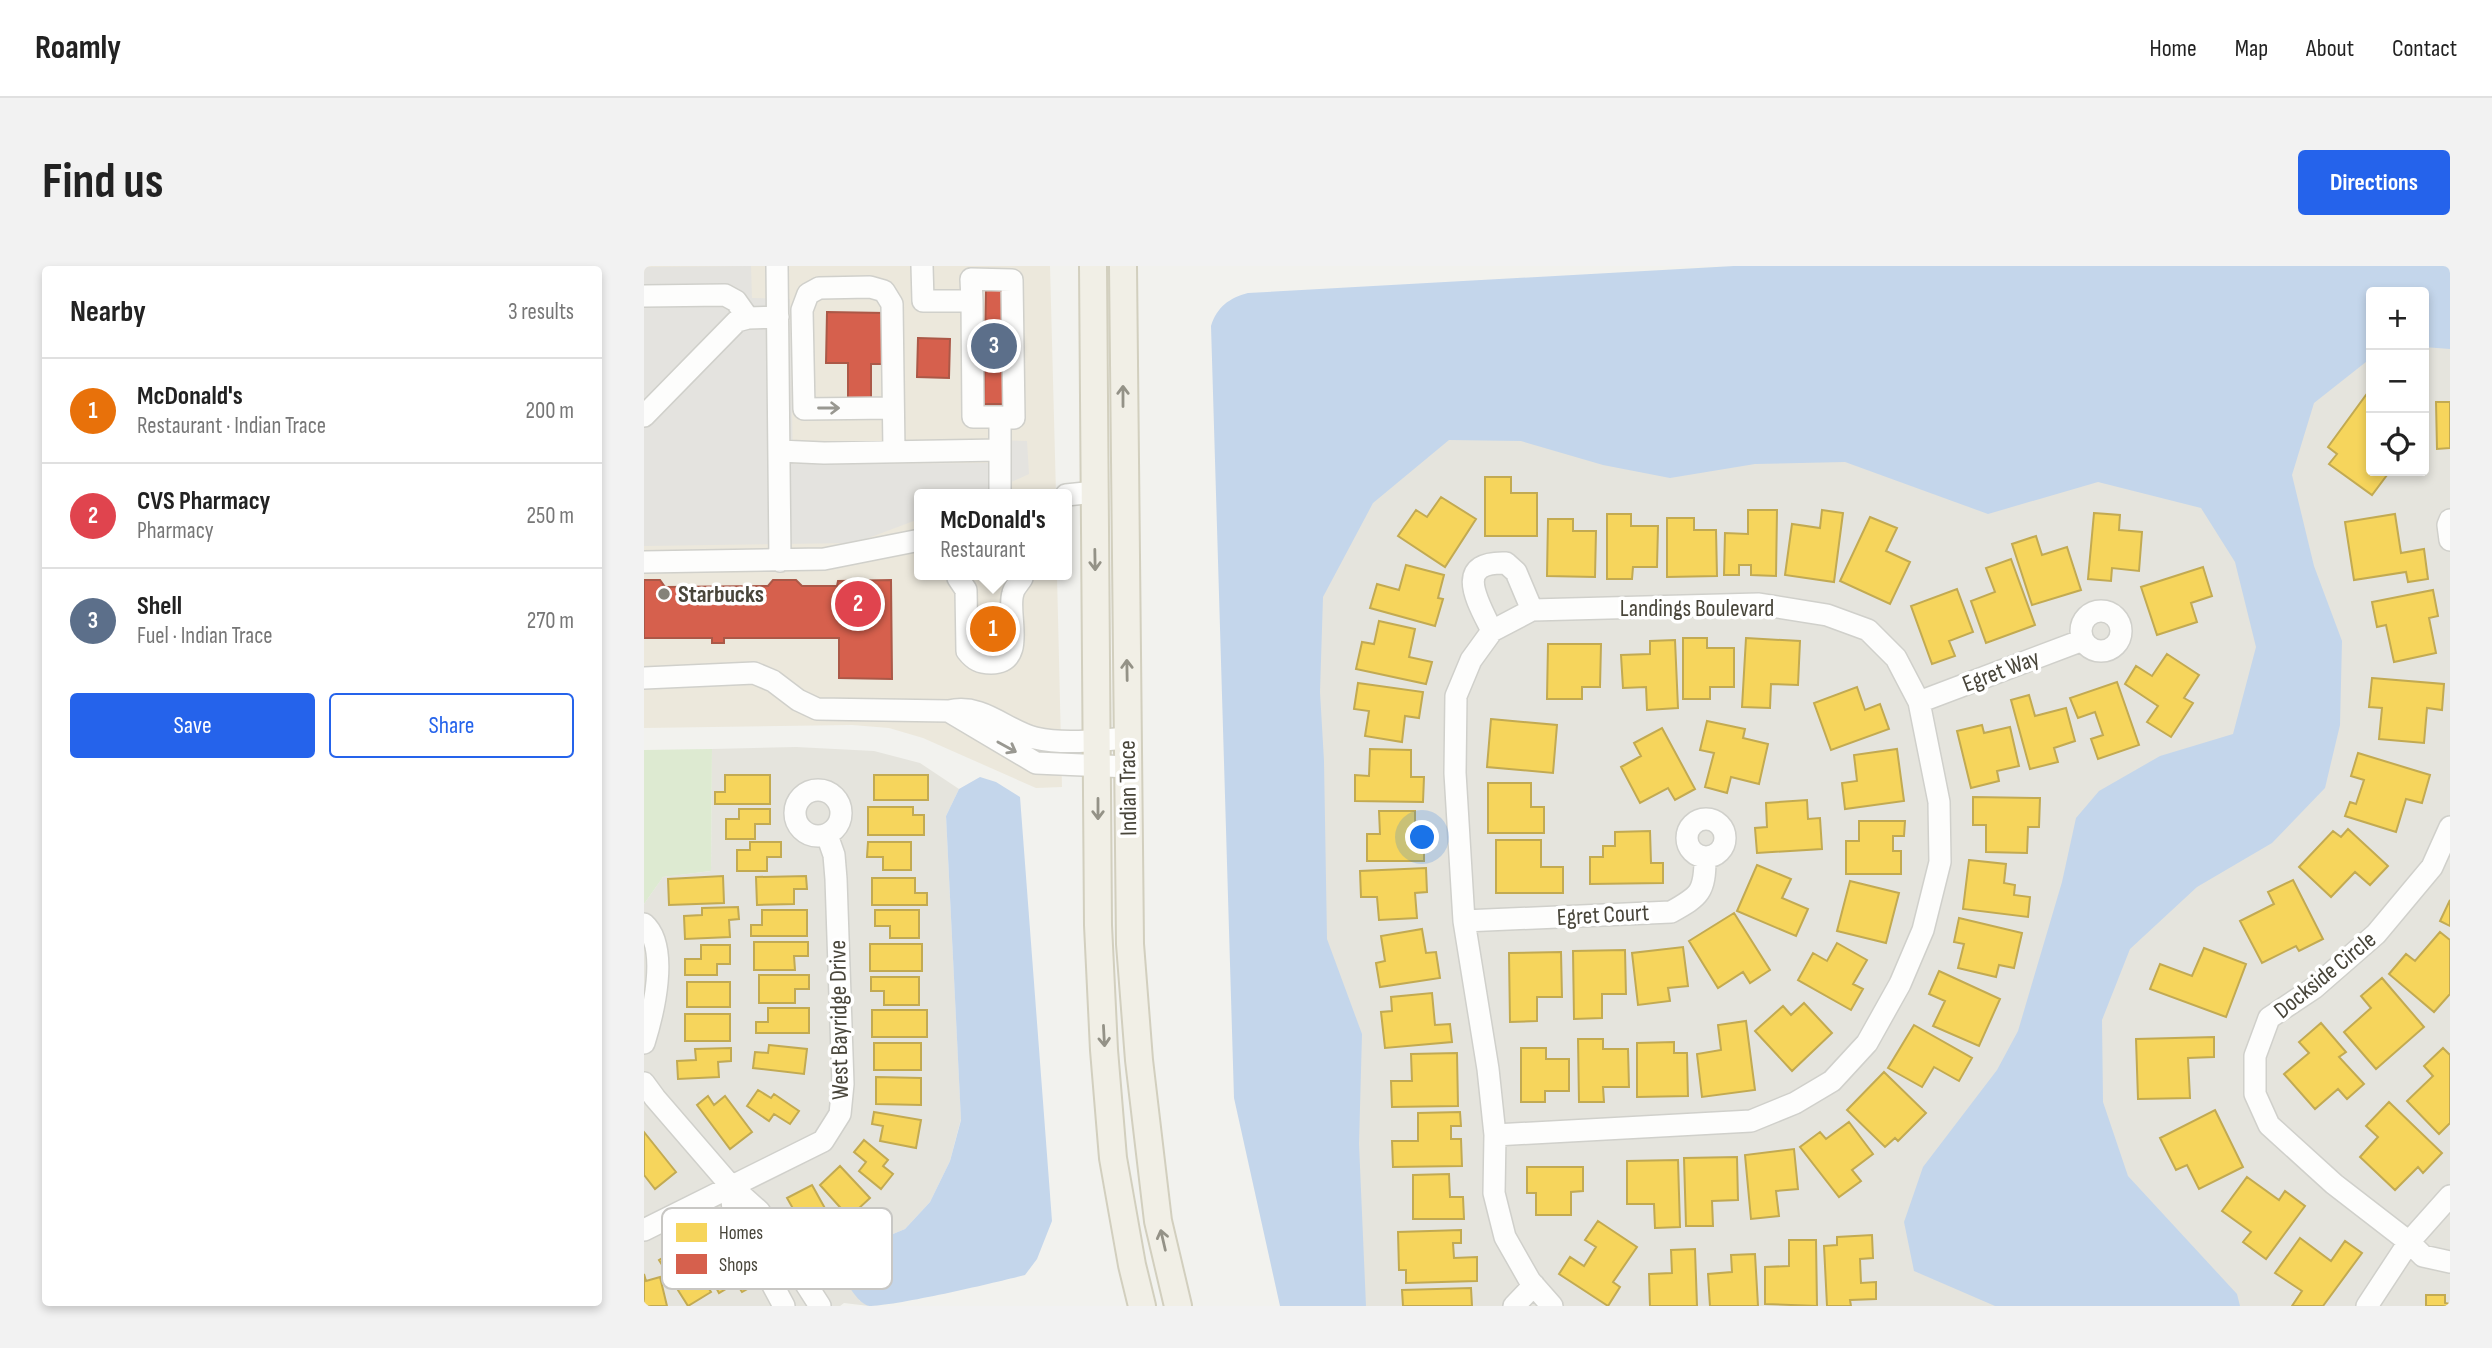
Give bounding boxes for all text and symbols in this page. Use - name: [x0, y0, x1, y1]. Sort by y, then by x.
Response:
- text: Roamly: [35, 28, 121, 68]
- text: Home: [2149, 34, 2197, 63]
- text: Map: [2235, 34, 2268, 63]
- text: About: [2306, 34, 2354, 63]
- text: Contact: [2392, 34, 2457, 63]
- button: Directions: [2298, 150, 2450, 215]
- text: Find us: [42, 153, 164, 212]
- map controls: [2366, 287, 2429, 476]
- button: +: [2366, 287, 2429, 350]
- text: Nearby: [70, 294, 146, 330]
- text: 3 results: [508, 298, 574, 326]
- pin: 3: [971, 320, 1017, 372]
- button: −: [2366, 350, 2429, 413]
- text: McDonald's: [137, 381, 243, 412]
- one-way arrow: [1116, 385, 1130, 408]
- text: 1: [88, 397, 98, 425]
- text: 200 m: [526, 397, 574, 425]
- one-way arrow: [817, 401, 840, 415]
- text: Restaurant · Indian Trace: [137, 412, 326, 440]
- button: locate: [2366, 413, 2429, 476]
- text: CVS Pharmacy: [137, 486, 270, 517]
- popup: [914, 489, 1072, 580]
- text: 2: [88, 502, 98, 530]
- text: 250 m: [527, 502, 574, 530]
- text: McDonald's: [940, 505, 1046, 536]
- text: Pharmacy: [137, 517, 214, 545]
- text: Restaurant: [940, 536, 1026, 564]
- one-way arrow: [1089, 549, 1102, 572]
- pin: 2: [835, 578, 881, 630]
- place label: Starbucks: [678, 580, 764, 609]
- marker: Starbucks: [656, 586, 672, 602]
- text: Shell: [137, 591, 182, 622]
- street label: Landings Boulevard: [1620, 594, 1774, 623]
- pin: 1: [970, 603, 1016, 655]
- text: 3: [88, 607, 98, 635]
- text: 270 m: [527, 607, 574, 635]
- text: Fuel · Indian Trace: [137, 622, 273, 650]
- street label: Egret Way: [1958, 643, 2044, 699]
- one-way arrow: [1120, 659, 1134, 682]
- button: Save: [70, 693, 315, 758]
- button: Share: [329, 693, 574, 758]
- one-way arrow: [996, 740, 1016, 754]
- street label: Indian Trace: [1113, 740, 1143, 836]
- one-way arrow: [1091, 797, 1104, 820]
- your location: [1405, 820, 1439, 854]
- street label: Egret Court: [1556, 898, 1650, 932]
- street label: Dockside Circle: [2268, 925, 2382, 1025]
- street label: West Bayridge Drive: [823, 940, 855, 1100]
- one-way arrow: [1097, 1024, 1110, 1047]
- legend: [662, 1208, 892, 1289]
- text: Homes: [719, 1222, 763, 1245]
- one-way arrow: [1155, 1229, 1169, 1252]
- text: Shops: [719, 1254, 758, 1277]

